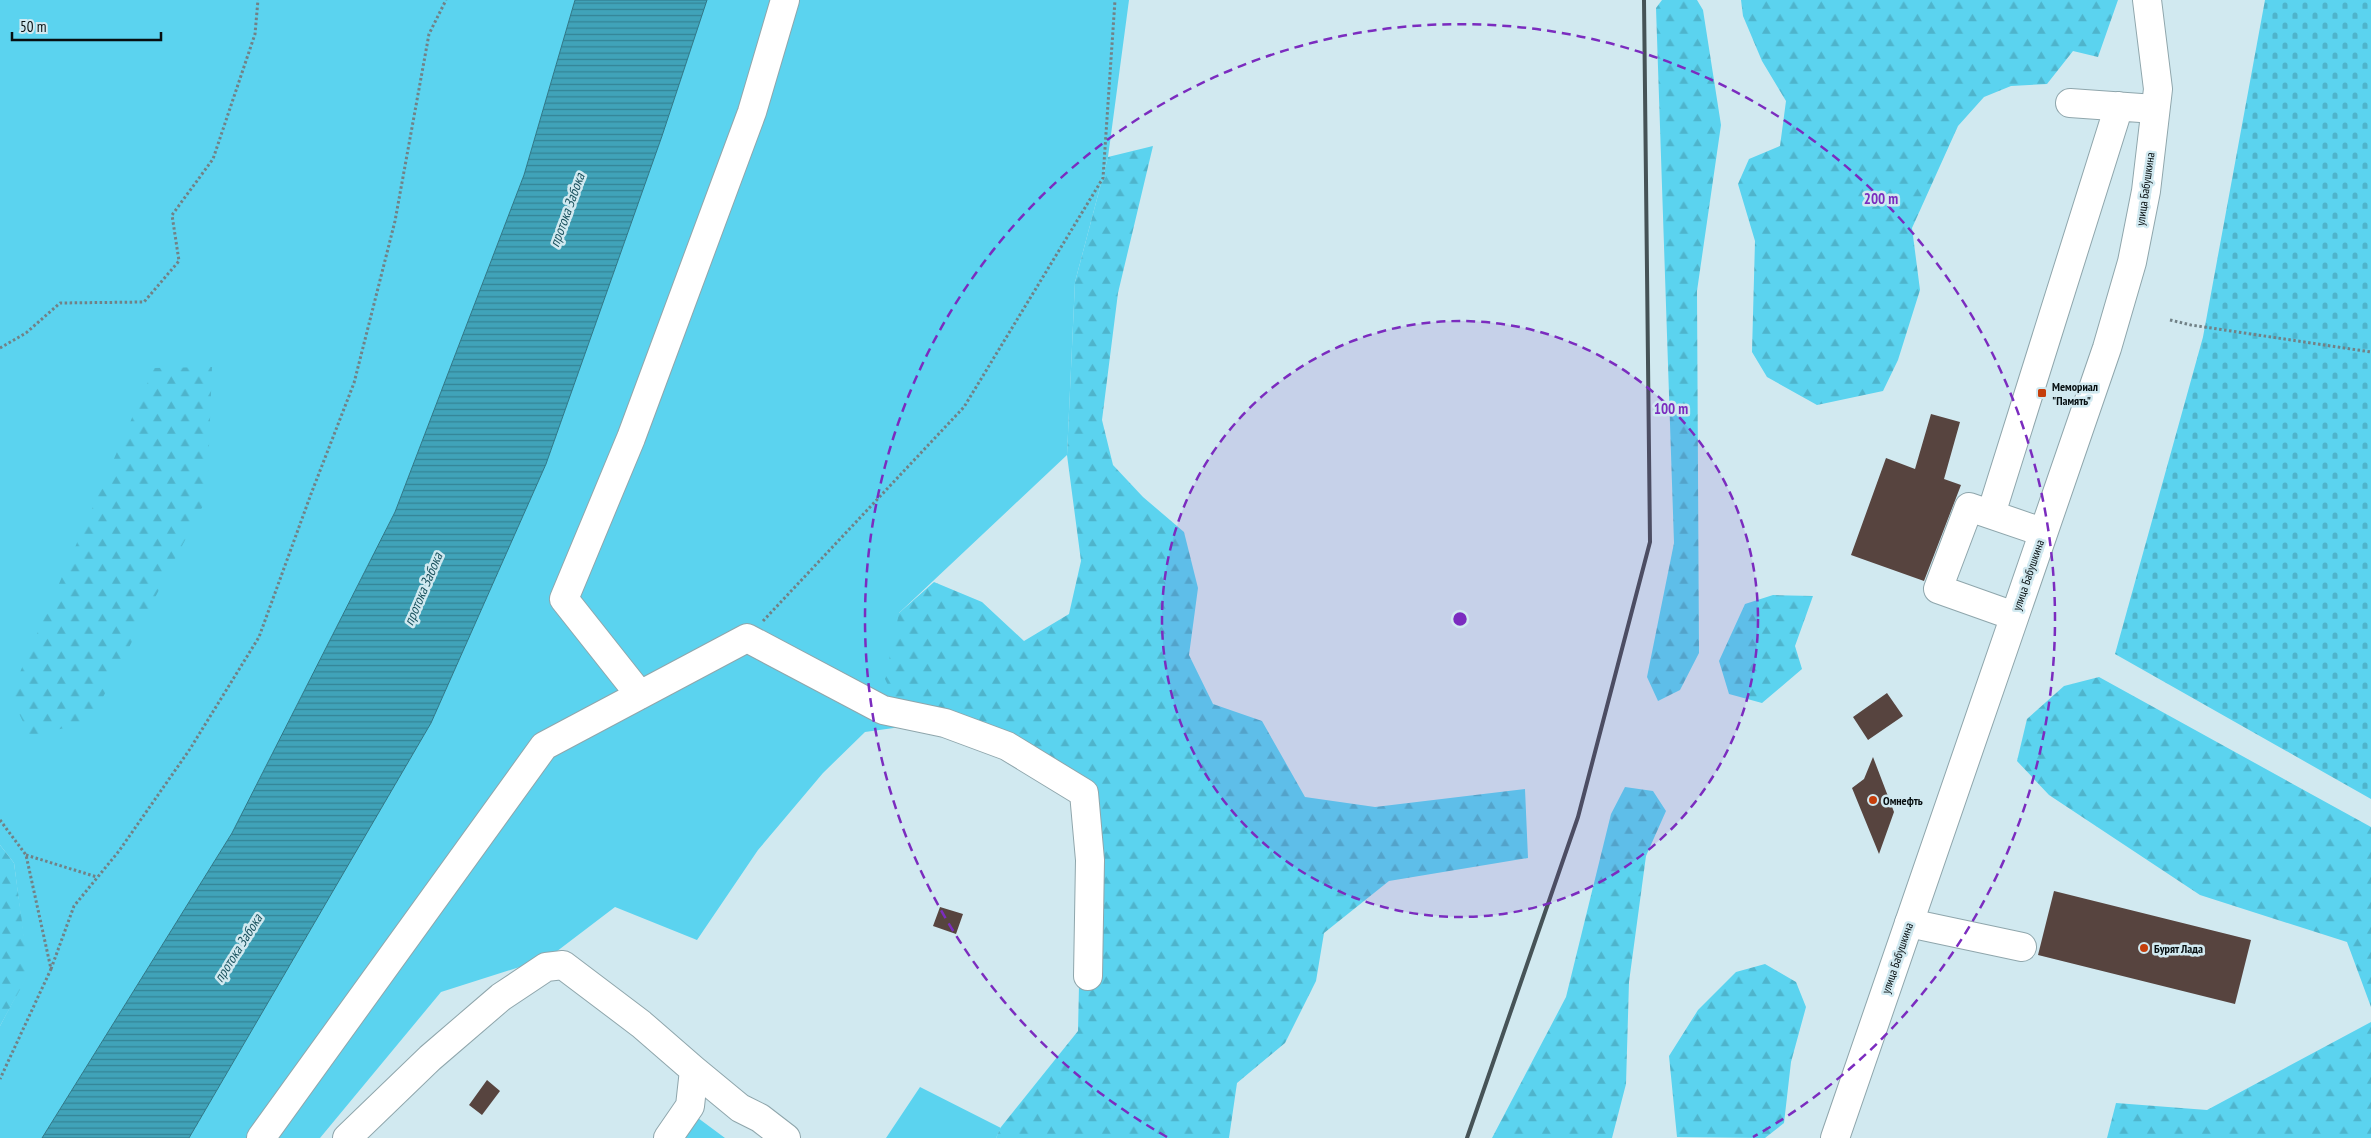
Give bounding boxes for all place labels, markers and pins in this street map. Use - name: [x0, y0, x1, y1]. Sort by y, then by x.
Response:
- place label: Мемориал "Память": [2052, 379, 2098, 408]
- marker: Мемориал "Память": [2036, 387, 2048, 399]
- centre of rings: [1451, 610, 1469, 628]
- place label: Омнефть: [1883, 793, 1923, 808]
- marker: Омнефть: [1867, 794, 1879, 806]
- place label: Бурят Лада: [2154, 941, 2203, 956]
- marker: Бурят Лада: [2138, 942, 2150, 954]

